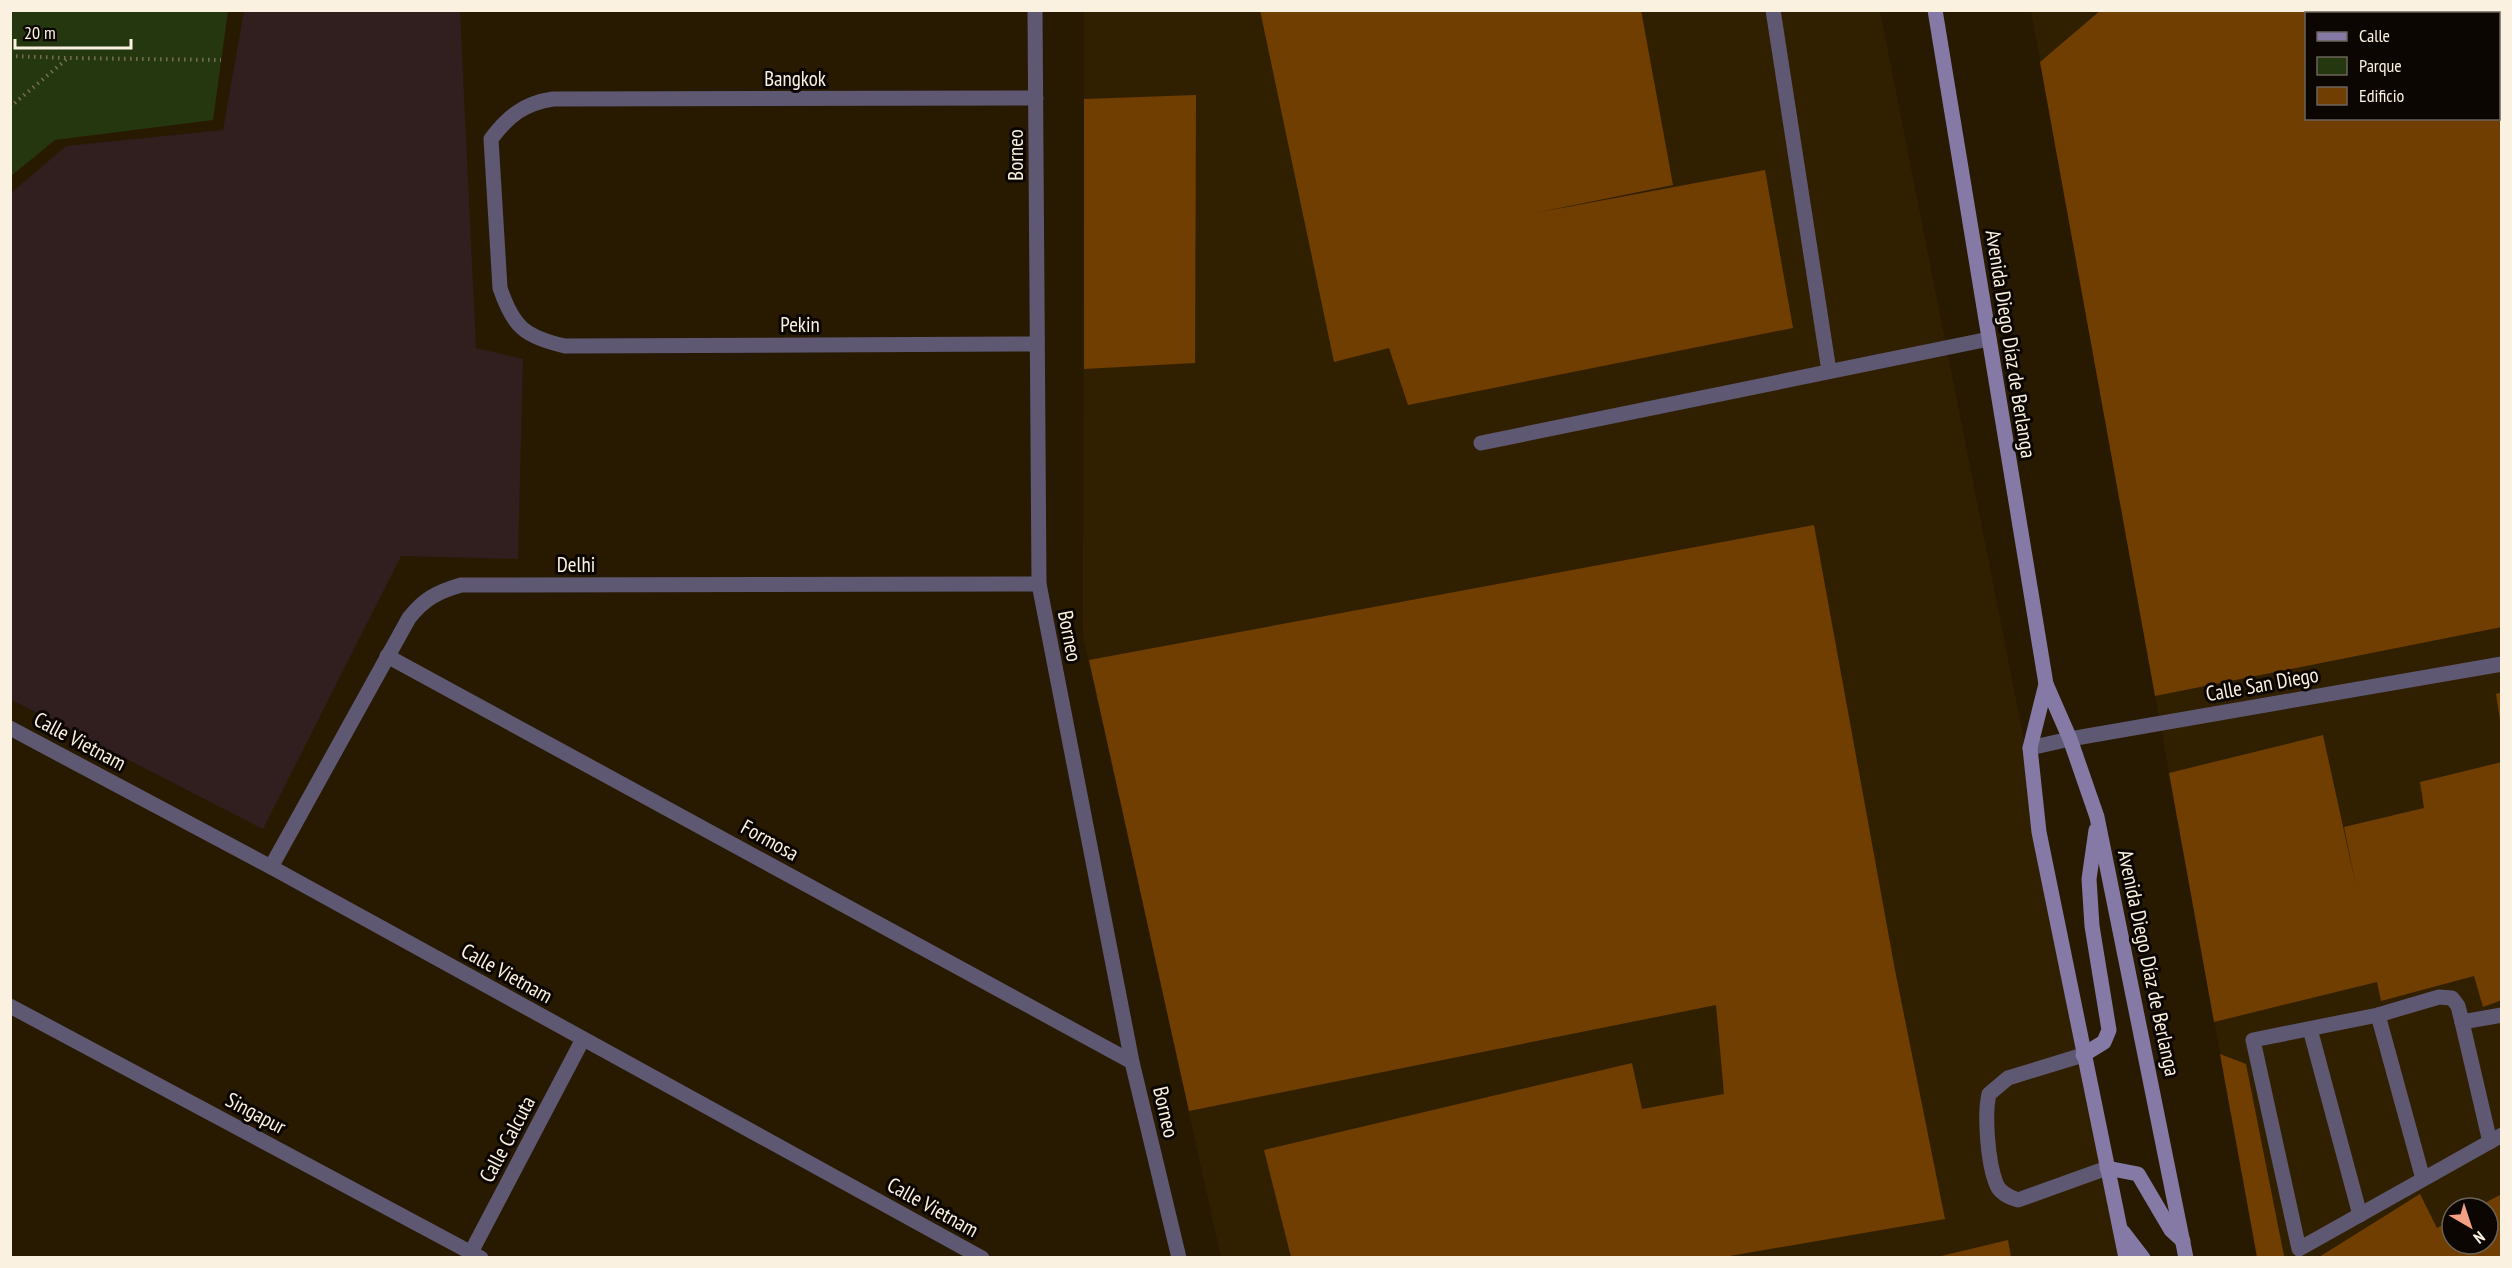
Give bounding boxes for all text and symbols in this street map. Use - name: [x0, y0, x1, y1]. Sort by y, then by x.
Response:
- scale bar: [15, 12, 130, 50]
- legend: [2305, 12, 2500, 120]
- text: 20 m: [24, 21, 56, 44]
- text: Calle: [2359, 24, 2390, 47]
- text: Parque: [2359, 54, 2402, 77]
- street label: Bangkok: [764, 65, 826, 92]
- text: Edificio: [2359, 84, 2405, 107]
- street label: Borneo: [1002, 129, 1029, 181]
- street label: Avenida Diego Díaz de Berlanga: [1980, 228, 2042, 460]
- street label: Pekin: [780, 311, 820, 338]
- street label: Delhi: [557, 551, 595, 578]
- street label: Borneo: [1052, 608, 1088, 664]
- street label: Calle San Diego: [2204, 661, 2320, 707]
- street label: Calle Vietnam: [29, 706, 131, 776]
- street label: Formosa: [736, 813, 804, 867]
- street label: Avenida Diego Díaz de Berlanga: [2112, 847, 2186, 1079]
- street label: Calle Vietnam: [457, 937, 557, 1009]
- street label: Borneo: [1147, 1084, 1185, 1140]
- street label: Singapur: [221, 1086, 291, 1140]
- street label: Calle Calcuta: [473, 1091, 541, 1187]
- street label: Calle Vietnam: [883, 1171, 983, 1243]
- north arrow: [2440, 1196, 2500, 1256]
- text: N: [2470, 1227, 2489, 1248]

